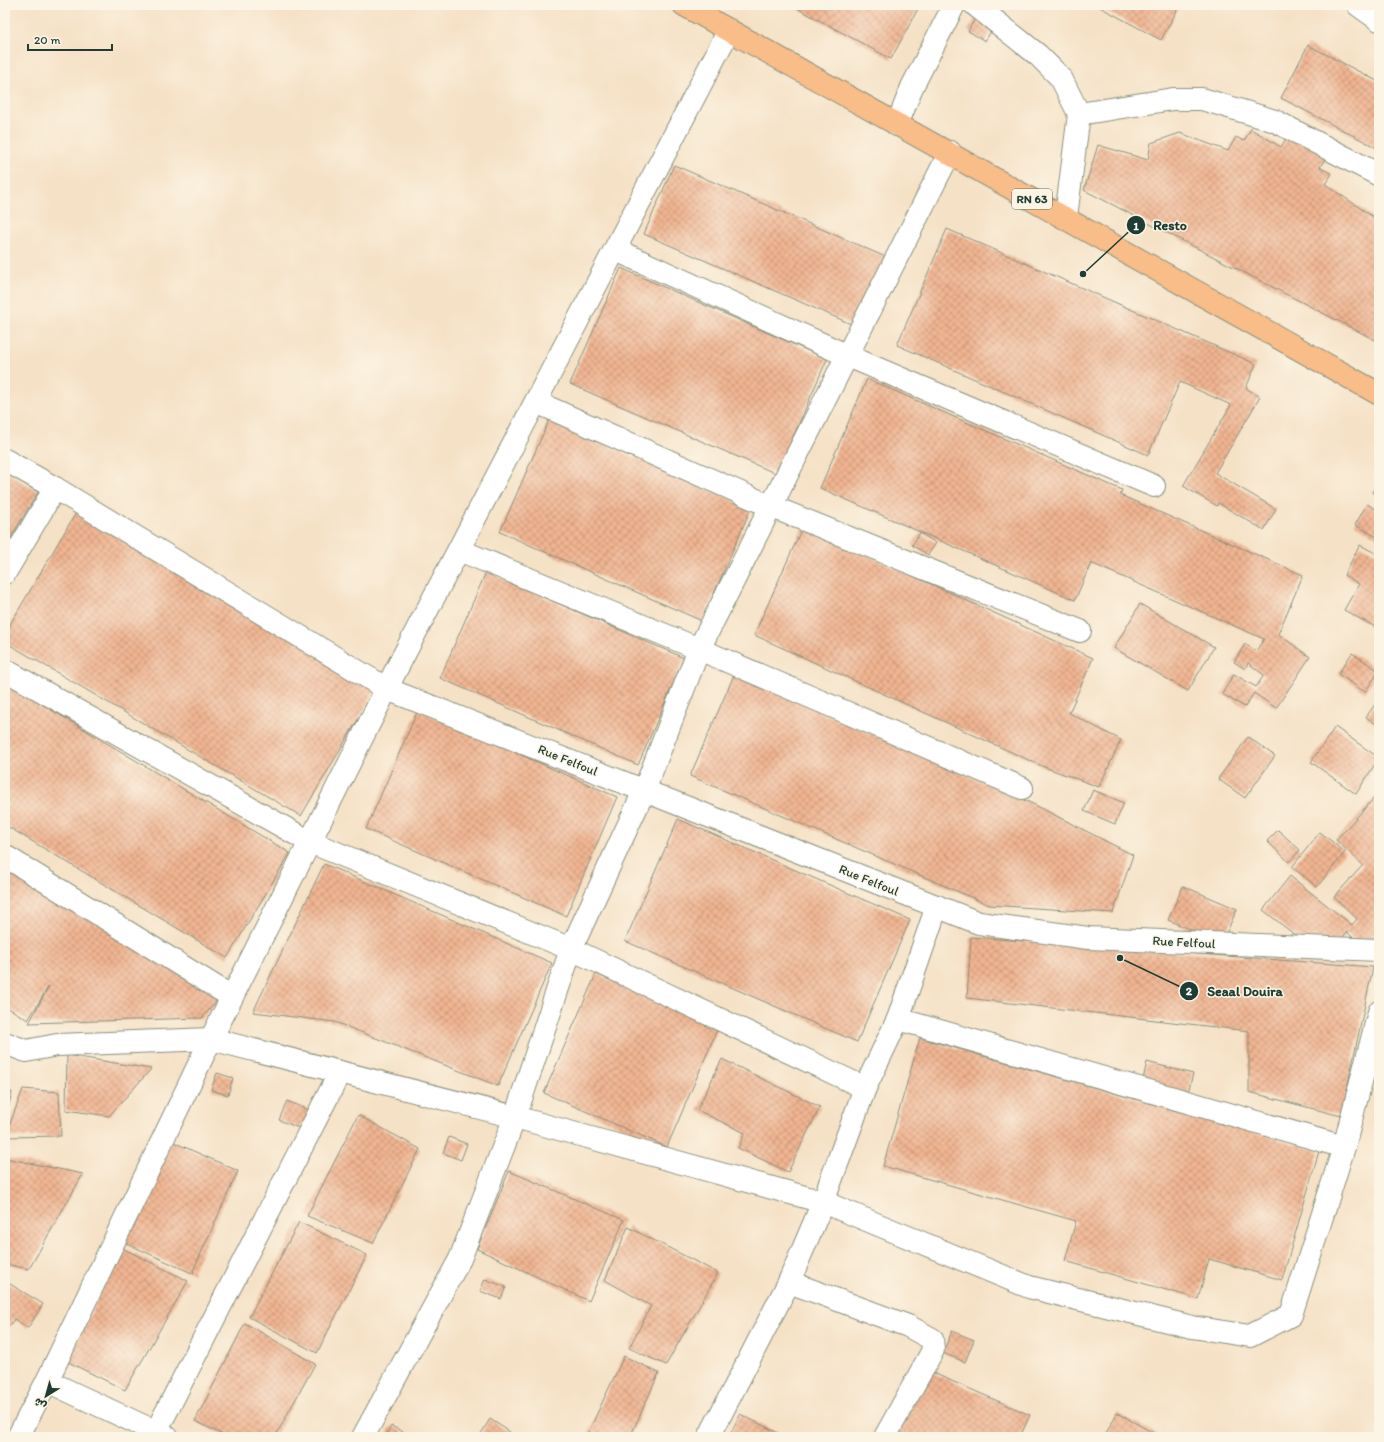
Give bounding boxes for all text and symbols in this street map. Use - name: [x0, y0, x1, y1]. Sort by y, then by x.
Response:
- scale bar: [28, 26, 112, 52]
- text: 20 m: [34, 33, 61, 47]
- road number: RN 63: [1012, 189, 1052, 209]
- callout: Resto: [1126, 212, 1195, 238]
- text: Resto: [1153, 217, 1187, 234]
- text: 1: [1133, 219, 1139, 233]
- street label: Rue Felfoul: [536, 741, 600, 779]
- street label: Rue Felfoul: [837, 861, 901, 899]
- street label: Rue Felfoul: [1152, 933, 1216, 951]
- callout: Seaal Douira: [1179, 978, 1291, 1004]
- text: Seaal Douira: [1207, 983, 1284, 1000]
- text: 2: [1186, 984, 1193, 998]
- north arrow: [26, 1376, 66, 1416]
- text: ش: [32, 1395, 49, 1412]

